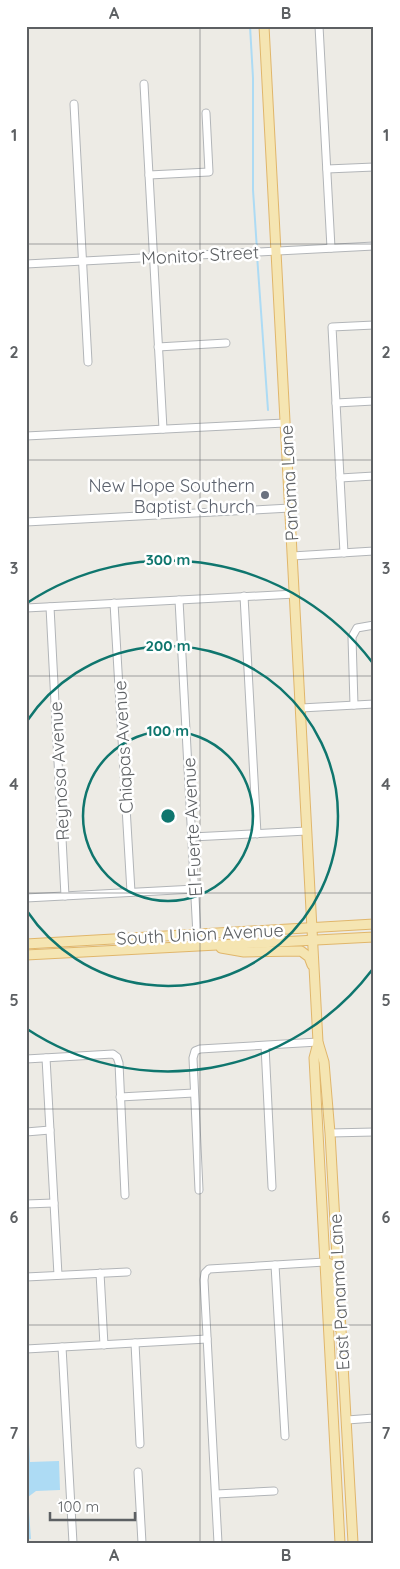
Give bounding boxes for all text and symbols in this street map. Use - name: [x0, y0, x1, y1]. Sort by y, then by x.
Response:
- text: A: [109, 3, 120, 23]
- text: B: [281, 3, 291, 23]
- text: 1: [11, 125, 17, 145]
- text: 1: [383, 125, 389, 145]
- street label: Monitor Street: [141, 240, 259, 270]
- text: 2: [9, 342, 19, 362]
- text: 2: [381, 342, 391, 362]
- street label: Panama Lane: [274, 424, 304, 542]
- place label: New Hope Southern Baptist Church: [88, 474, 255, 518]
- marker: New Hope Southern Baptist Church: [259, 489, 271, 501]
- text: 300 m: [146, 550, 190, 569]
- text: 3: [10, 558, 18, 578]
- text: 3: [382, 558, 390, 578]
- text: 200 m: [146, 636, 191, 655]
- street label: Chiapas Avenue: [108, 680, 138, 814]
- street label: Reynosa Avenue: [44, 701, 74, 841]
- text: 100 m: [147, 721, 189, 740]
- street label: El Fuerte Avenue: [177, 757, 207, 897]
- text: 4: [9, 774, 19, 794]
- text: 4: [381, 774, 391, 794]
- centre of rings: [159, 807, 177, 825]
- street label: South Union Avenue: [116, 918, 284, 950]
- text: 5: [9, 990, 19, 1010]
- text: 5: [381, 990, 391, 1010]
- text: 6: [10, 1207, 19, 1227]
- text: 6: [382, 1207, 391, 1227]
- street label: East Panama Lane: [323, 1213, 355, 1371]
- text: 7: [10, 1423, 19, 1443]
- text: 7: [382, 1423, 391, 1443]
- scale bar: [50, 1489, 135, 1521]
- text: 100 m: [58, 1497, 99, 1516]
- text: A: [109, 1545, 120, 1565]
- text: B: [281, 1545, 291, 1565]

